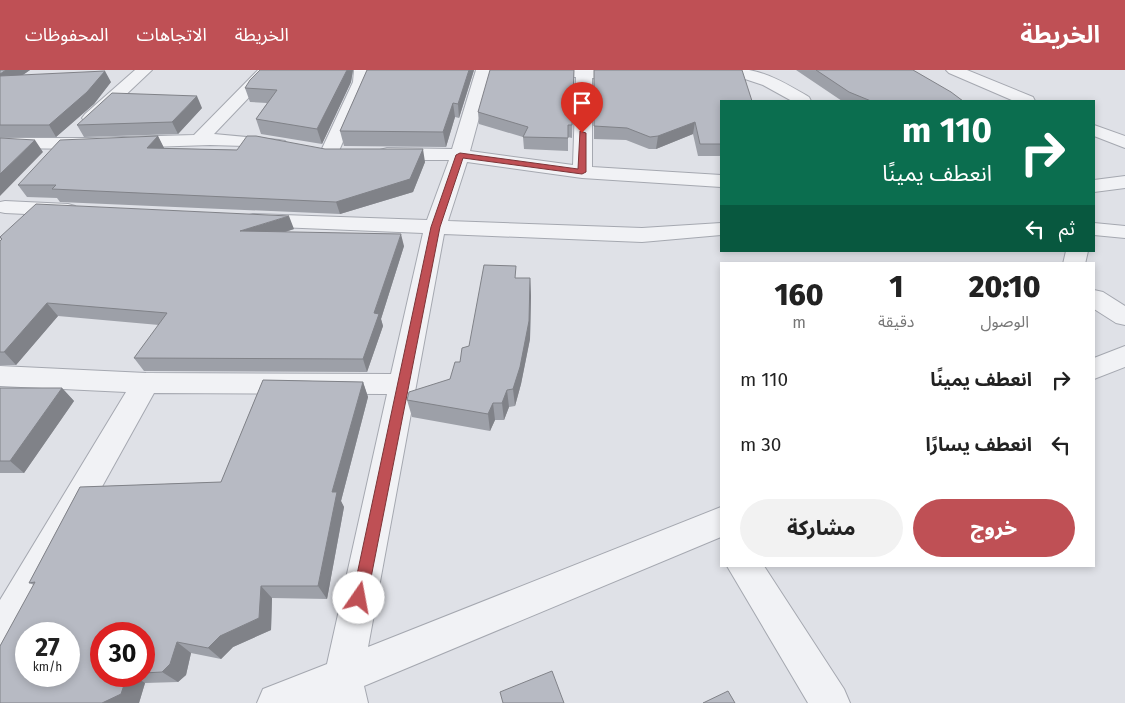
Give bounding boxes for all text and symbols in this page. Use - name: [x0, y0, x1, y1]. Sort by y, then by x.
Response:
- text: الخريطة: [1020, 21, 1100, 49]
- text: المحفوظات: [25, 24, 109, 46]
- text: الاتجاهات: [137, 24, 207, 46]
- text: الخريطة: [235, 24, 289, 46]
- pin: [561, 82, 603, 133]
- icon: arrive: [568, 89, 596, 117]
- text: 110 m: [902, 109, 992, 151]
- icon: right: [1010, 120, 1075, 185]
- text: انعطف يمينًا: [882, 160, 992, 187]
- icon: left: [1021, 215, 1049, 243]
- text: ثم: [1059, 217, 1075, 240]
- text: 1: [889, 269, 903, 305]
- text: 20:10: [969, 269, 1041, 305]
- text: 160: [774, 277, 824, 313]
- text: دقيقة: [878, 312, 914, 331]
- text: الوصول: [980, 312, 1029, 331]
- text: m: [792, 313, 806, 332]
- icon: right: [1047, 366, 1075, 394]
- text: 110 m: [740, 368, 788, 391]
- text: انعطف يمينًا: [930, 368, 1032, 391]
- icon: left: [1047, 431, 1075, 459]
- text: 30 m: [740, 433, 781, 456]
- text: انعطف يسارًا: [925, 433, 1032, 456]
- button: مشاركة: [740, 499, 903, 557]
- button: خروج: [913, 499, 1075, 557]
- position arrow: [332, 571, 384, 623]
- speed limit sign: 30: [90, 622, 155, 687]
- text: 27: [35, 633, 60, 663]
- text: km/h: [33, 660, 62, 674]

